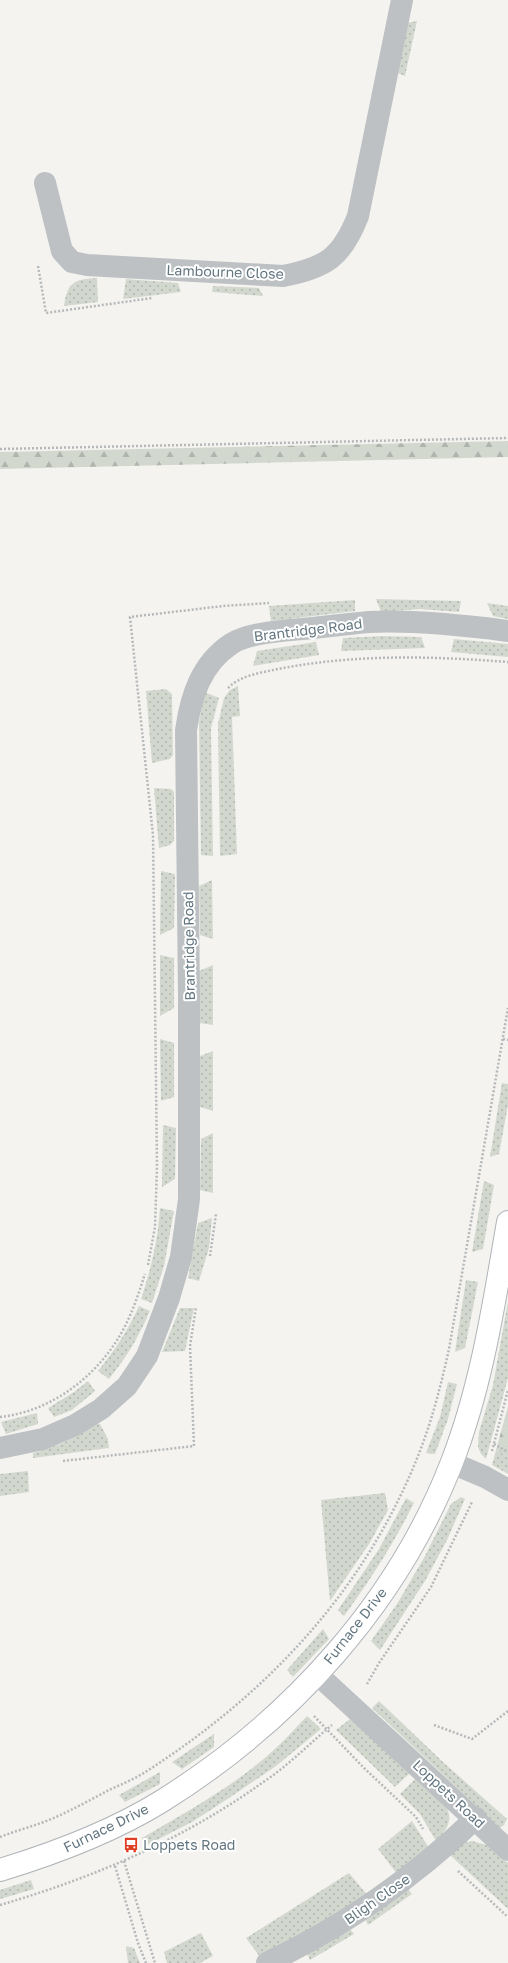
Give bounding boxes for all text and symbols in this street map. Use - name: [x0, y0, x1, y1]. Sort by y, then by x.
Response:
- street label: Lambourne Close: [166, 261, 284, 282]
- street label: Brantridge Road: [253, 614, 363, 645]
- street label: Brantridge Road: [179, 891, 198, 1001]
- street label: Furnace Drive: [319, 1584, 390, 1667]
- street label: Loppets Road: [410, 1756, 489, 1831]
- street label: Furnace Drive: [60, 1800, 151, 1856]
- bus stop icon: Loppets Road: [122, 1836, 140, 1854]
- place label: Loppets Road: [143, 1836, 235, 1853]
- street label: Bligh Close: [341, 1870, 413, 1927]

